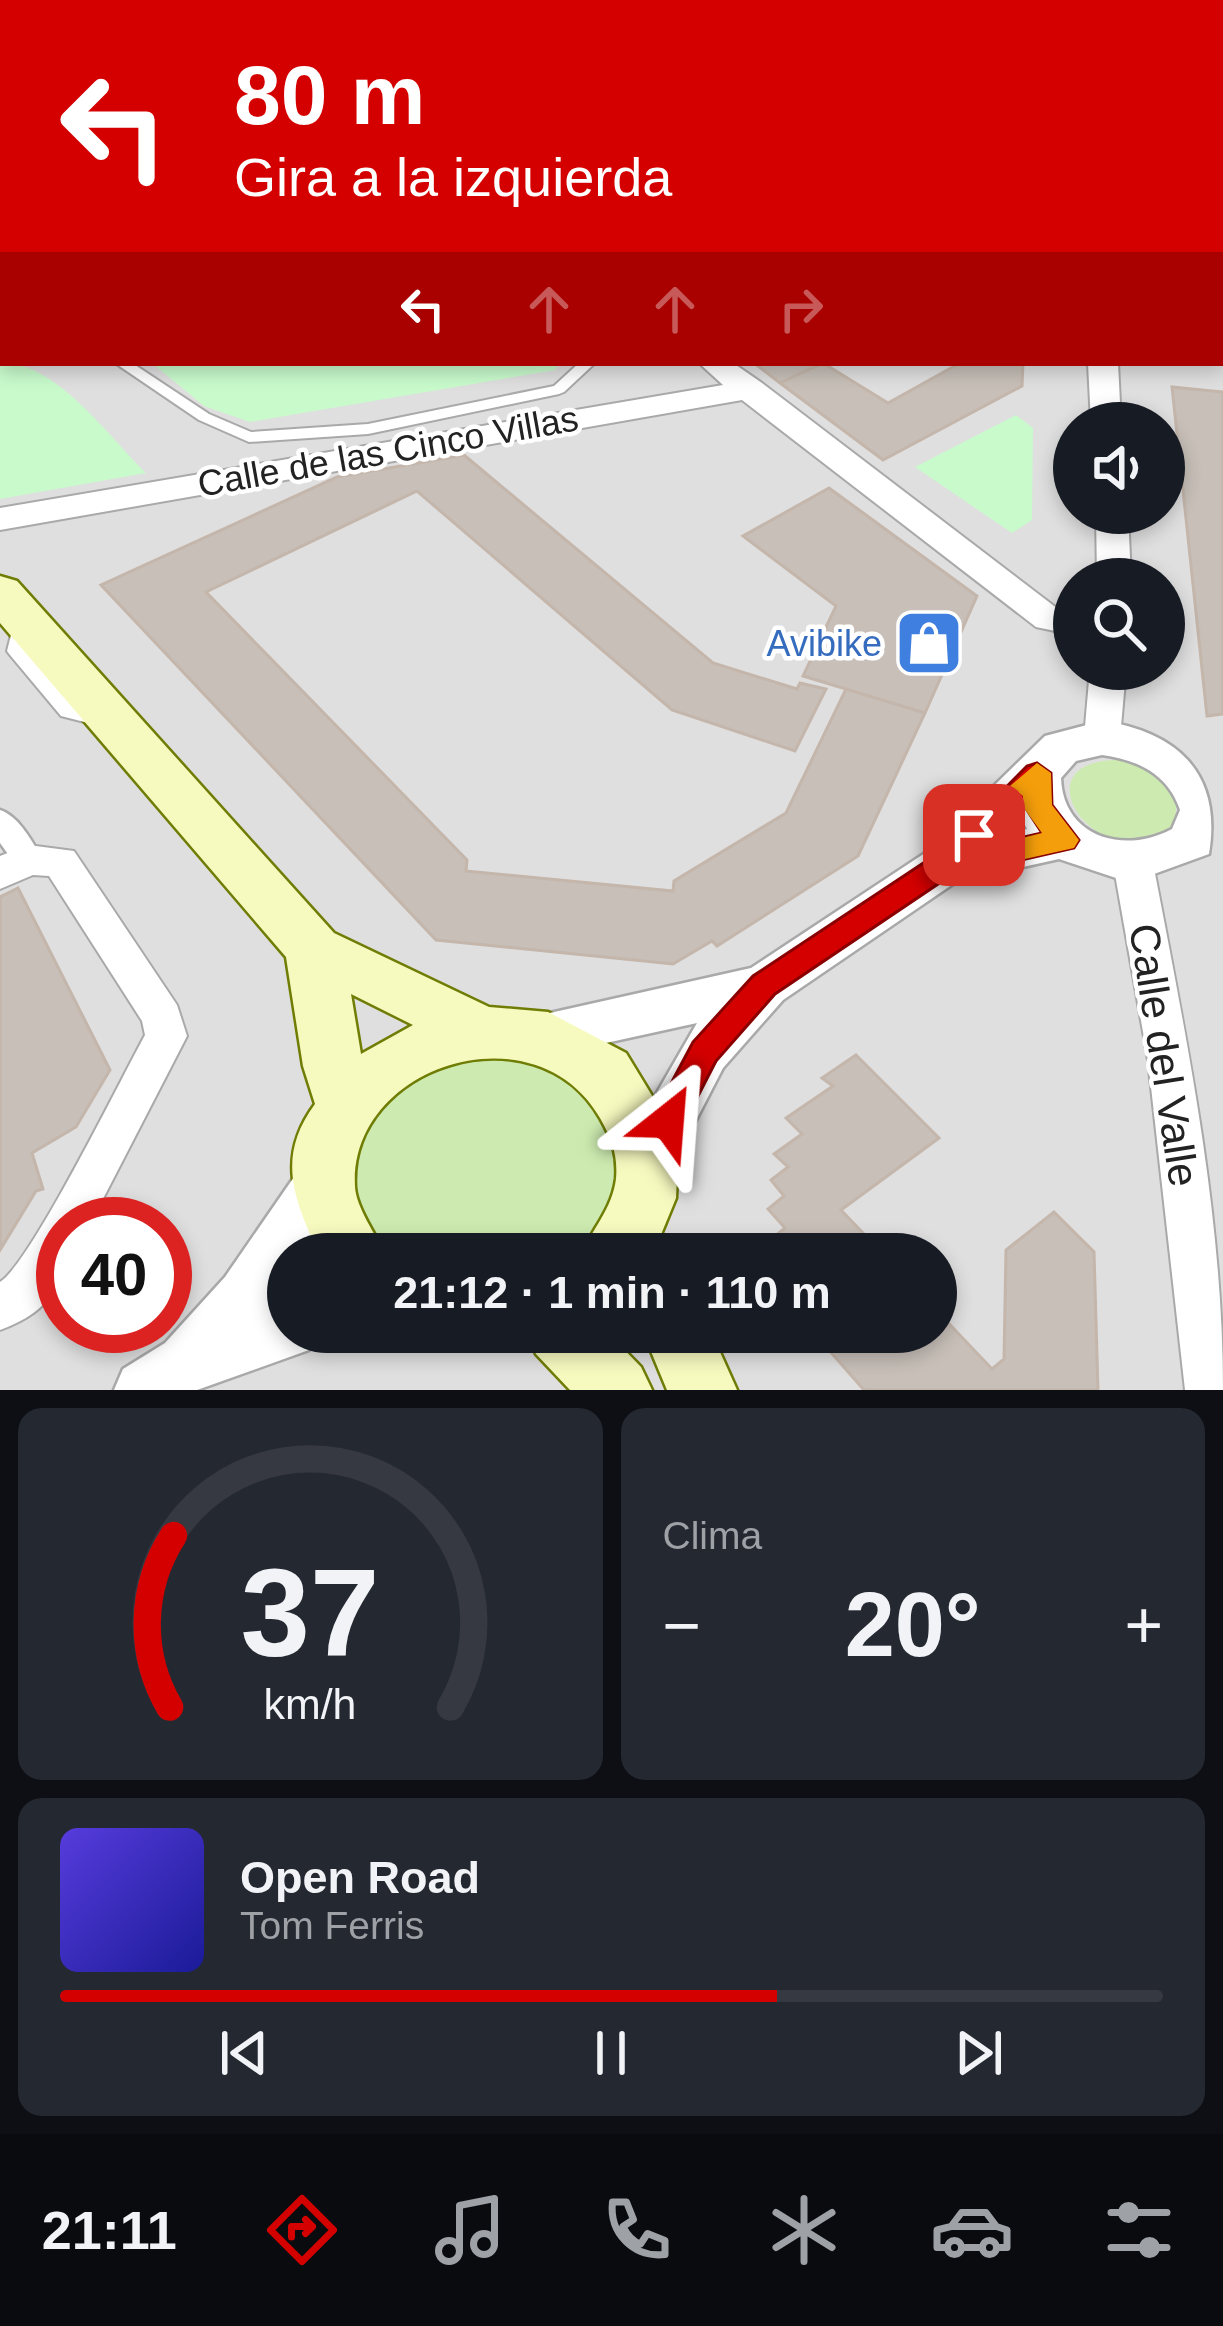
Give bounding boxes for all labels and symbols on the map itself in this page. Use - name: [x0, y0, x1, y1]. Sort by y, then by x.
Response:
- street label: Calle de las Cinco Villas: [195, 397, 581, 505]
- shop icon: Avibike: [894, 608, 964, 678]
- place label: Avibike: [767, 623, 882, 664]
- pin: [923, 784, 1025, 886]
- street label: Calle del Valle: [1120, 920, 1208, 1190]
- position arrow: [605, 1058, 731, 1184]
- speed limit sign: 40: [36, 1197, 192, 1353]

